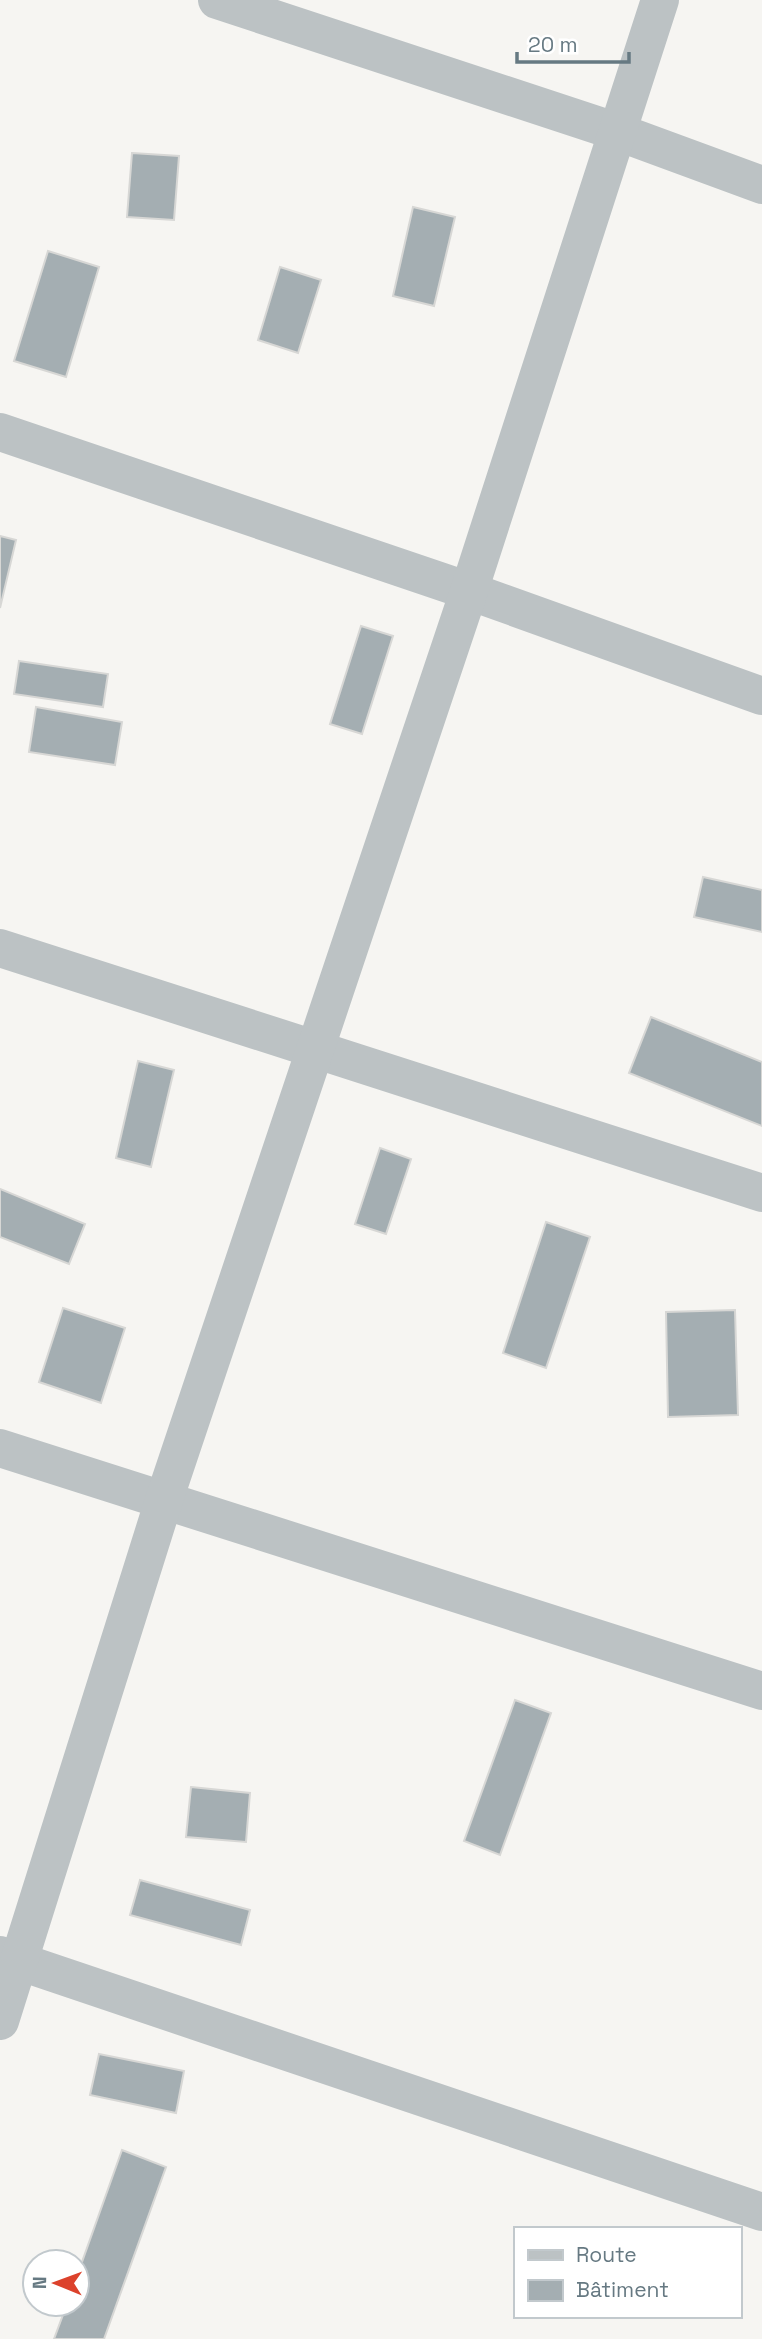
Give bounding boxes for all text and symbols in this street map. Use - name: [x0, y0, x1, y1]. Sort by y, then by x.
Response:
- scale bar: [517, 21, 629, 65]
- text: 20 m: [528, 31, 578, 58]
- legend: [514, 2227, 741, 2318]
- text: Route: [576, 2241, 637, 2268]
- north arrow: [21, 2248, 91, 2318]
- text: N: [27, 2276, 52, 2289]
- text: Bâtiment: [576, 2276, 669, 2303]

